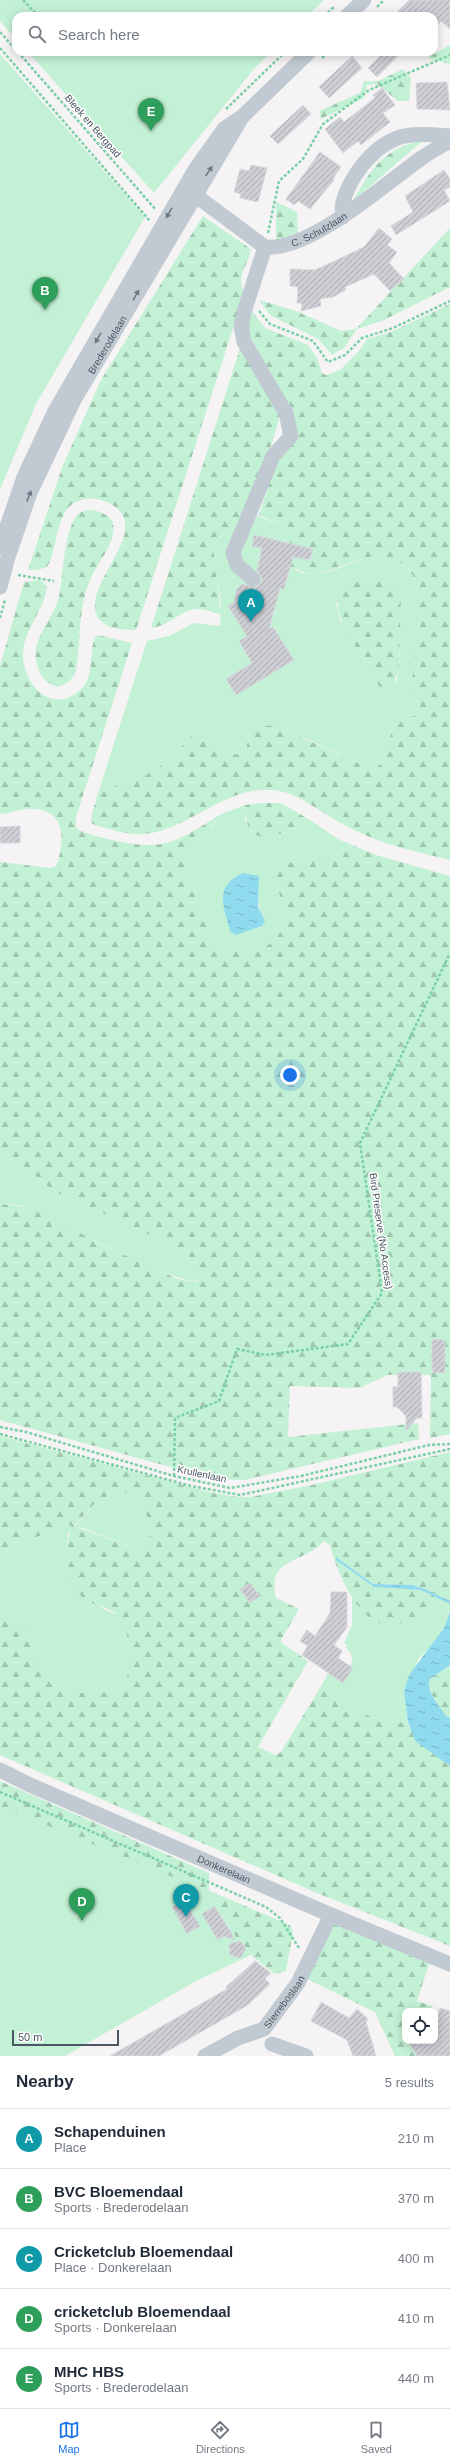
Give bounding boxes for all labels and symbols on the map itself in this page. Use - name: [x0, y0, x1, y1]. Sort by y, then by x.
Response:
- street label: Bleek en Bergpad: [63, 92, 123, 160]
- pin: E: [138, 98, 164, 131]
- one-way arrow: [205, 165, 212, 177]
- one-way arrow: [165, 207, 172, 219]
- street label: C. Schulzlaan: [290, 210, 349, 249]
- pin: B: [32, 277, 58, 310]
- one-way arrow: [133, 290, 139, 301]
- street label: Brederodelaan: [85, 314, 128, 376]
- one-way arrow: [94, 332, 101, 344]
- one-way arrow: [26, 491, 32, 502]
- pin: A: [238, 589, 264, 622]
- your location: [280, 1065, 300, 1085]
- street label: Bird Preserve (No Access): [367, 1172, 395, 1290]
- street label: Krullenlaan: [176, 1463, 228, 1485]
- street label: Donkerelaan: [196, 1852, 252, 1885]
- pin: C: [173, 1884, 199, 1917]
- pin: D: [69, 1888, 95, 1921]
- street label: Sterreboslaan: [261, 1974, 306, 2030]
- scale bar: [12, 2028, 119, 2047]

